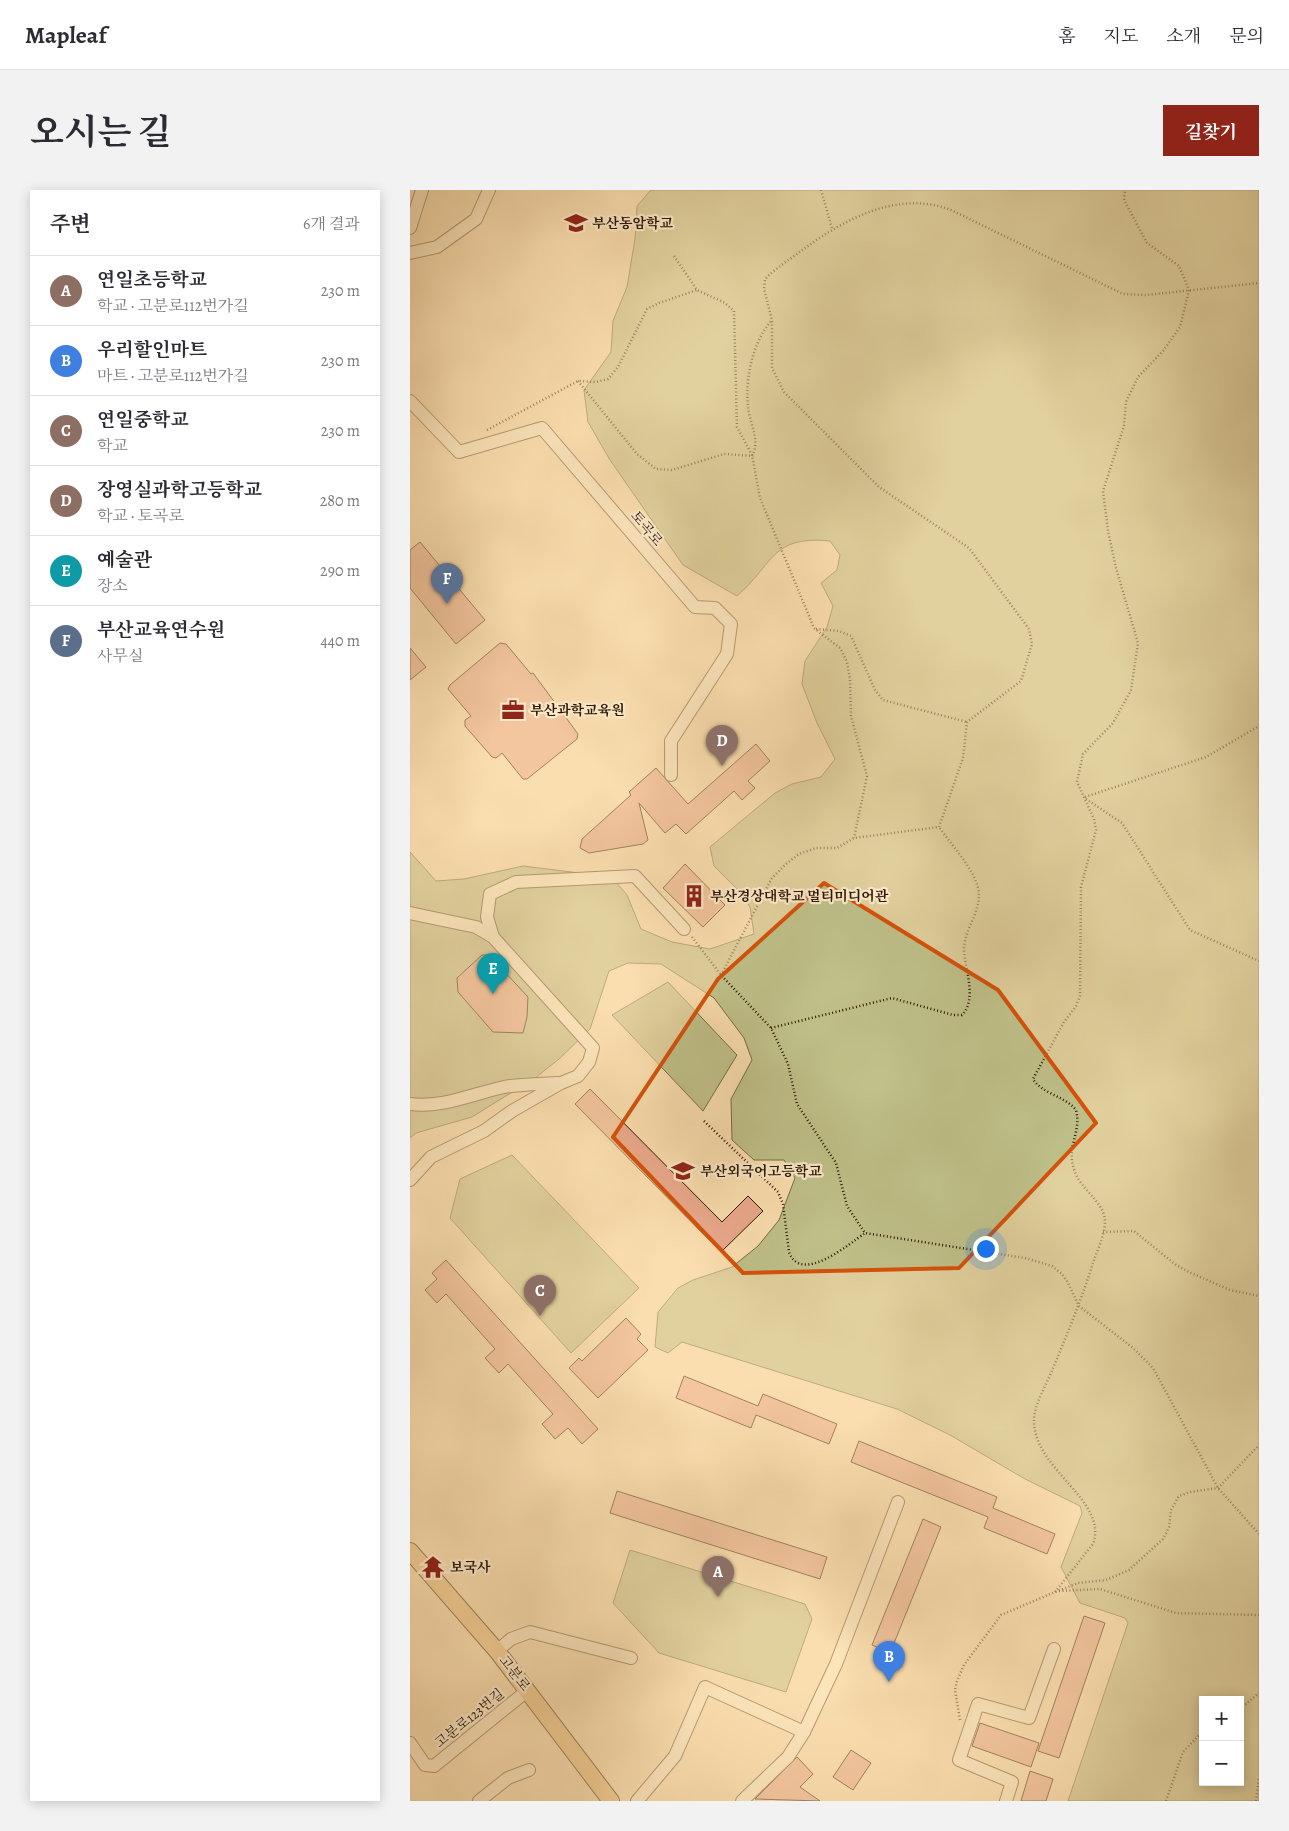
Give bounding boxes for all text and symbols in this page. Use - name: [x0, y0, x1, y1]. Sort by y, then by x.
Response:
- text: Mapleaf: [25, 19, 107, 51]
- text: 홈: [1058, 24, 1076, 48]
- text: 지도: [1104, 24, 1138, 48]
- text: 소개: [1166, 24, 1201, 48]
- text: 문의: [1229, 24, 1264, 48]
- button: 길찾기: [1163, 105, 1259, 156]
- text: 오시는 길: [30, 108, 171, 156]
- text: 주변: [50, 210, 91, 238]
- school or university icon: 부산동암학교: [563, 210, 589, 236]
- text: 6개 결과: [303, 213, 360, 235]
- place label: 부산동암학교: [592, 214, 674, 233]
- text: 연일초등학교: [97, 267, 207, 293]
- text: A: [61, 280, 71, 302]
- text: 230 m: [321, 280, 360, 302]
- text: 학교 · 고분로112번가길: [97, 295, 249, 317]
- text: 우리할인마트: [97, 337, 207, 363]
- text: B: [61, 350, 71, 372]
- text: 230 m: [321, 350, 360, 372]
- text: 마트 · 고분로112번가길: [97, 365, 249, 387]
- text: 연일중학교: [97, 407, 189, 433]
- text: C: [61, 420, 71, 442]
- text: 230 m: [321, 420, 360, 442]
- text: 학교: [97, 435, 128, 457]
- text: 장영실과학고등학교: [97, 477, 262, 503]
- text: D: [60, 490, 72, 512]
- text: 280 m: [320, 490, 360, 512]
- text: 학교 · 토곡로: [97, 505, 184, 527]
- street label: 토곡로: [626, 507, 667, 550]
- text: 예술관: [97, 547, 152, 573]
- text: E: [61, 560, 71, 582]
- text: 290 m: [320, 560, 360, 582]
- pin: F: [431, 563, 463, 604]
- text: 장소: [97, 575, 128, 597]
- text: 부산교육연수원: [97, 617, 225, 643]
- text: F: [62, 630, 70, 652]
- text: 440 m: [320, 630, 360, 652]
- text: 사무실: [97, 645, 143, 667]
- office icon: 부산과학교육원: [500, 697, 526, 723]
- place label: 부산과학교육원: [530, 701, 625, 720]
- pin: D: [706, 725, 738, 766]
- building icon: 부산경상대학교 멀티미디어관: [681, 883, 707, 909]
- place label: 부산경상대학교 멀티미디어관: [710, 887, 889, 906]
- pin: E: [477, 953, 509, 994]
- school or university icon: 부산외국어고등학교: [670, 1158, 696, 1184]
- place label: 부산외국어고등학교: [700, 1162, 822, 1181]
- your location: [973, 1236, 999, 1262]
- pin: C: [524, 1275, 556, 1316]
- temple icon: 보국사: [420, 1554, 446, 1580]
- pin: A: [702, 1556, 734, 1597]
- place label: 보국사: [450, 1558, 491, 1577]
- pin: B: [873, 1641, 905, 1682]
- street label: 고분로: [495, 1651, 535, 1696]
- street label: 고분로123번길: [430, 1684, 508, 1752]
- map controls: [1199, 1696, 1244, 1786]
- button: +: [1199, 1696, 1244, 1741]
- button: −: [1199, 1741, 1244, 1786]

